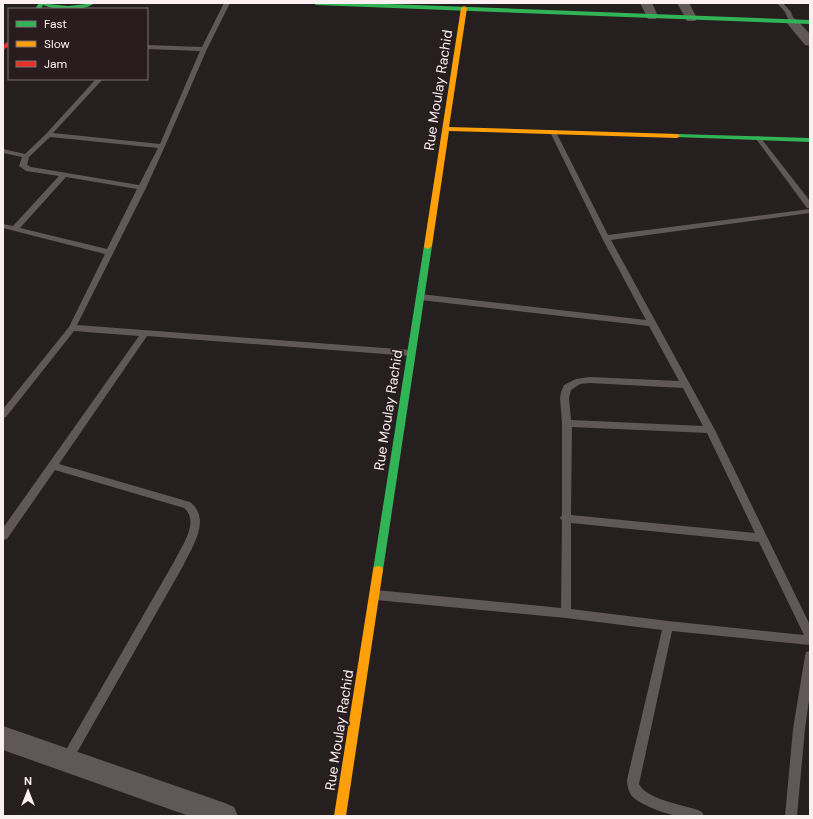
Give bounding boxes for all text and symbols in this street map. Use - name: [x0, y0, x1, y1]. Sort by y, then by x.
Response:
- legend: [8, 8, 148, 80]
- text: Fast: [44, 16, 67, 32]
- street label: Rue Moulay Rachid: [420, 28, 456, 152]
- text: Slow: [44, 36, 70, 52]
- text: Jam: [44, 56, 67, 72]
- street label: Rue Moulay Rachid: [370, 348, 406, 472]
- street label: Rue Moulay Rachid: [321, 668, 357, 792]
- north arrow: [8, 771, 48, 811]
- text: N: [24, 774, 32, 788]

